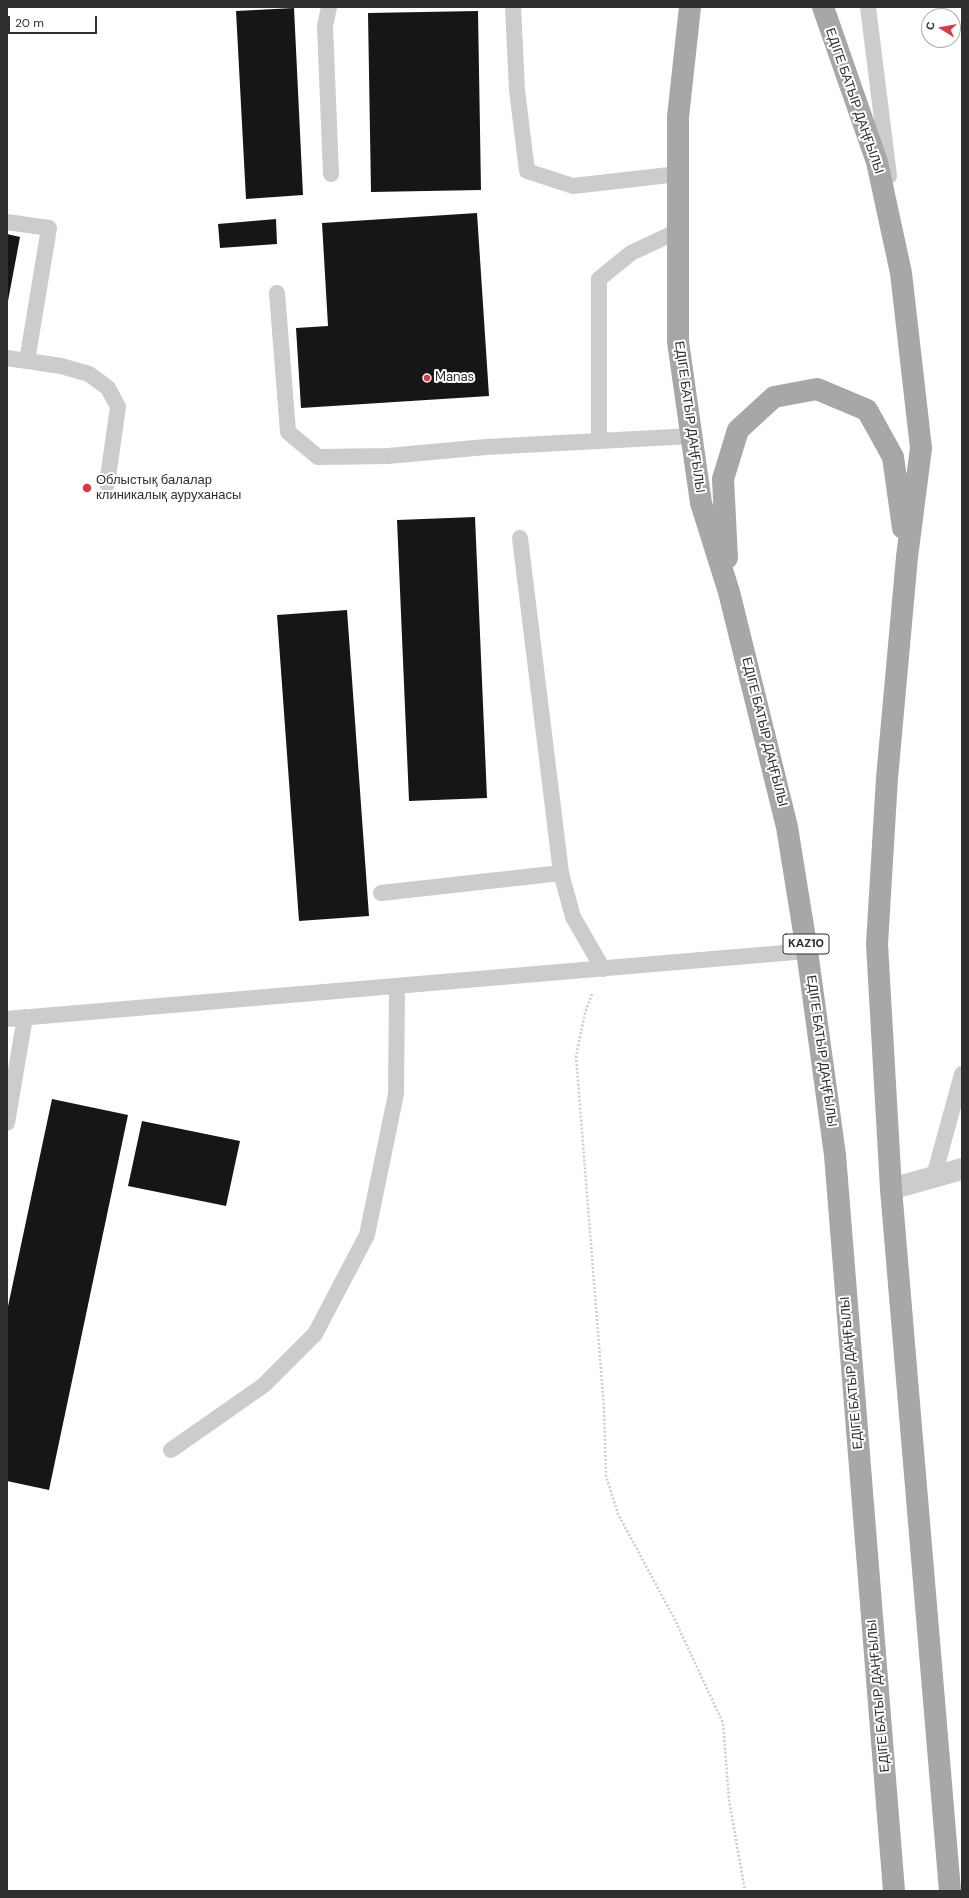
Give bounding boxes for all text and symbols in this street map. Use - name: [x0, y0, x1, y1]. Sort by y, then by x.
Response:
- scale bar: [10, 8, 99, 34]
- north arrow: [921, 8, 961, 48]
- text: 20 m: [15, 15, 44, 31]
- text: С: [923, 21, 938, 31]
- street label: ЕДІГЕ БАТЫР ДАҢҒЫЛЫ: [822, 26, 886, 176]
- street label: ЕДІГЕ БАТЫР ДАҢҒЫЛЫ: [671, 340, 707, 494]
- place label: Manas: [435, 370, 474, 386]
- marker: Manas: [422, 373, 432, 383]
- place label: Облыстық балалар клиникалық ауруханасы: [96, 473, 241, 504]
- marker: Облыстық балалар клиникалық ауруханасы: [81, 482, 93, 494]
- street label: ЕДІГЕ БАТЫР ДАҢҒЫЛЫ: [738, 656, 790, 808]
- road number: KAZ10: [783, 934, 829, 954]
- street label: ЕДІГЕ БАТЫР ДАҢҒЫЛЫ: [803, 974, 839, 1128]
- street label: ЕДІГЕ БАТЫР ДАҢҒЫЛЫ: [838, 1296, 866, 1450]
- street label: ЕДІГЕ БАТЫР ДАҢҒЫЛЫ: [865, 1619, 893, 1773]

